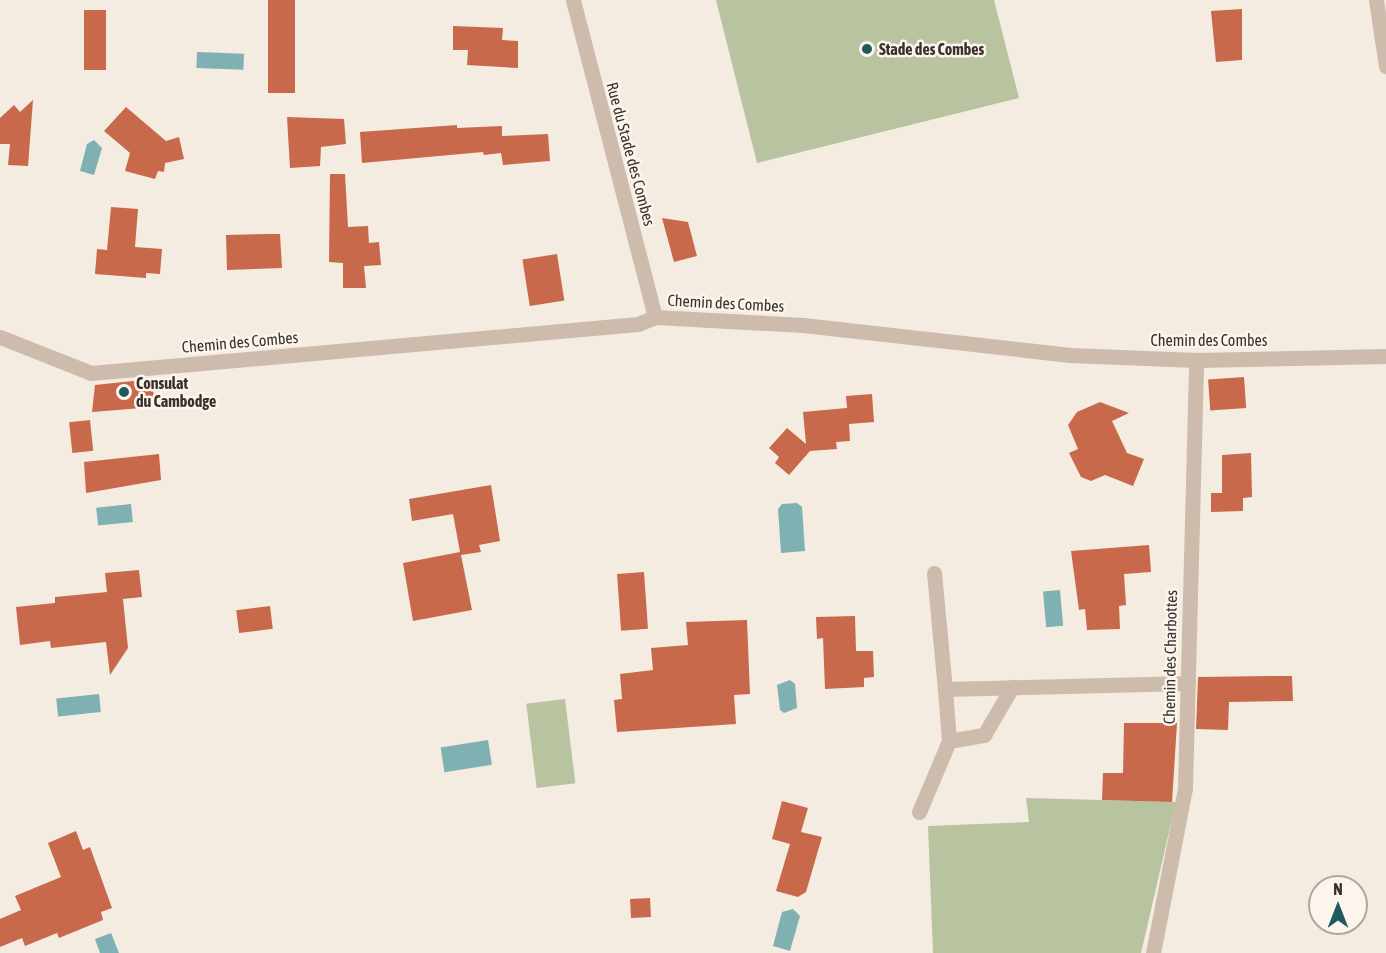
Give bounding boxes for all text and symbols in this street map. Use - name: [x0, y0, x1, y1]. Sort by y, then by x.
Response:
- place label: Stade des Combes: [879, 39, 984, 59]
- marker: Stade des Combes: [860, 42, 874, 56]
- street label: Rue du Stade des Combes: [603, 80, 659, 228]
- street label: Chemin des Combes: [667, 290, 785, 316]
- street label: Chemin des Combes: [181, 327, 299, 357]
- street label: Chemin des Combes: [1151, 330, 1267, 350]
- place label: Consulat du Cambodge: [136, 373, 216, 411]
- marker: Consulat du Cambodge: [117, 385, 131, 399]
- street label: Chemin des Charbottes: [1159, 590, 1181, 724]
- north arrow: [1308, 875, 1368, 935]
- text: N: [1333, 880, 1343, 898]

